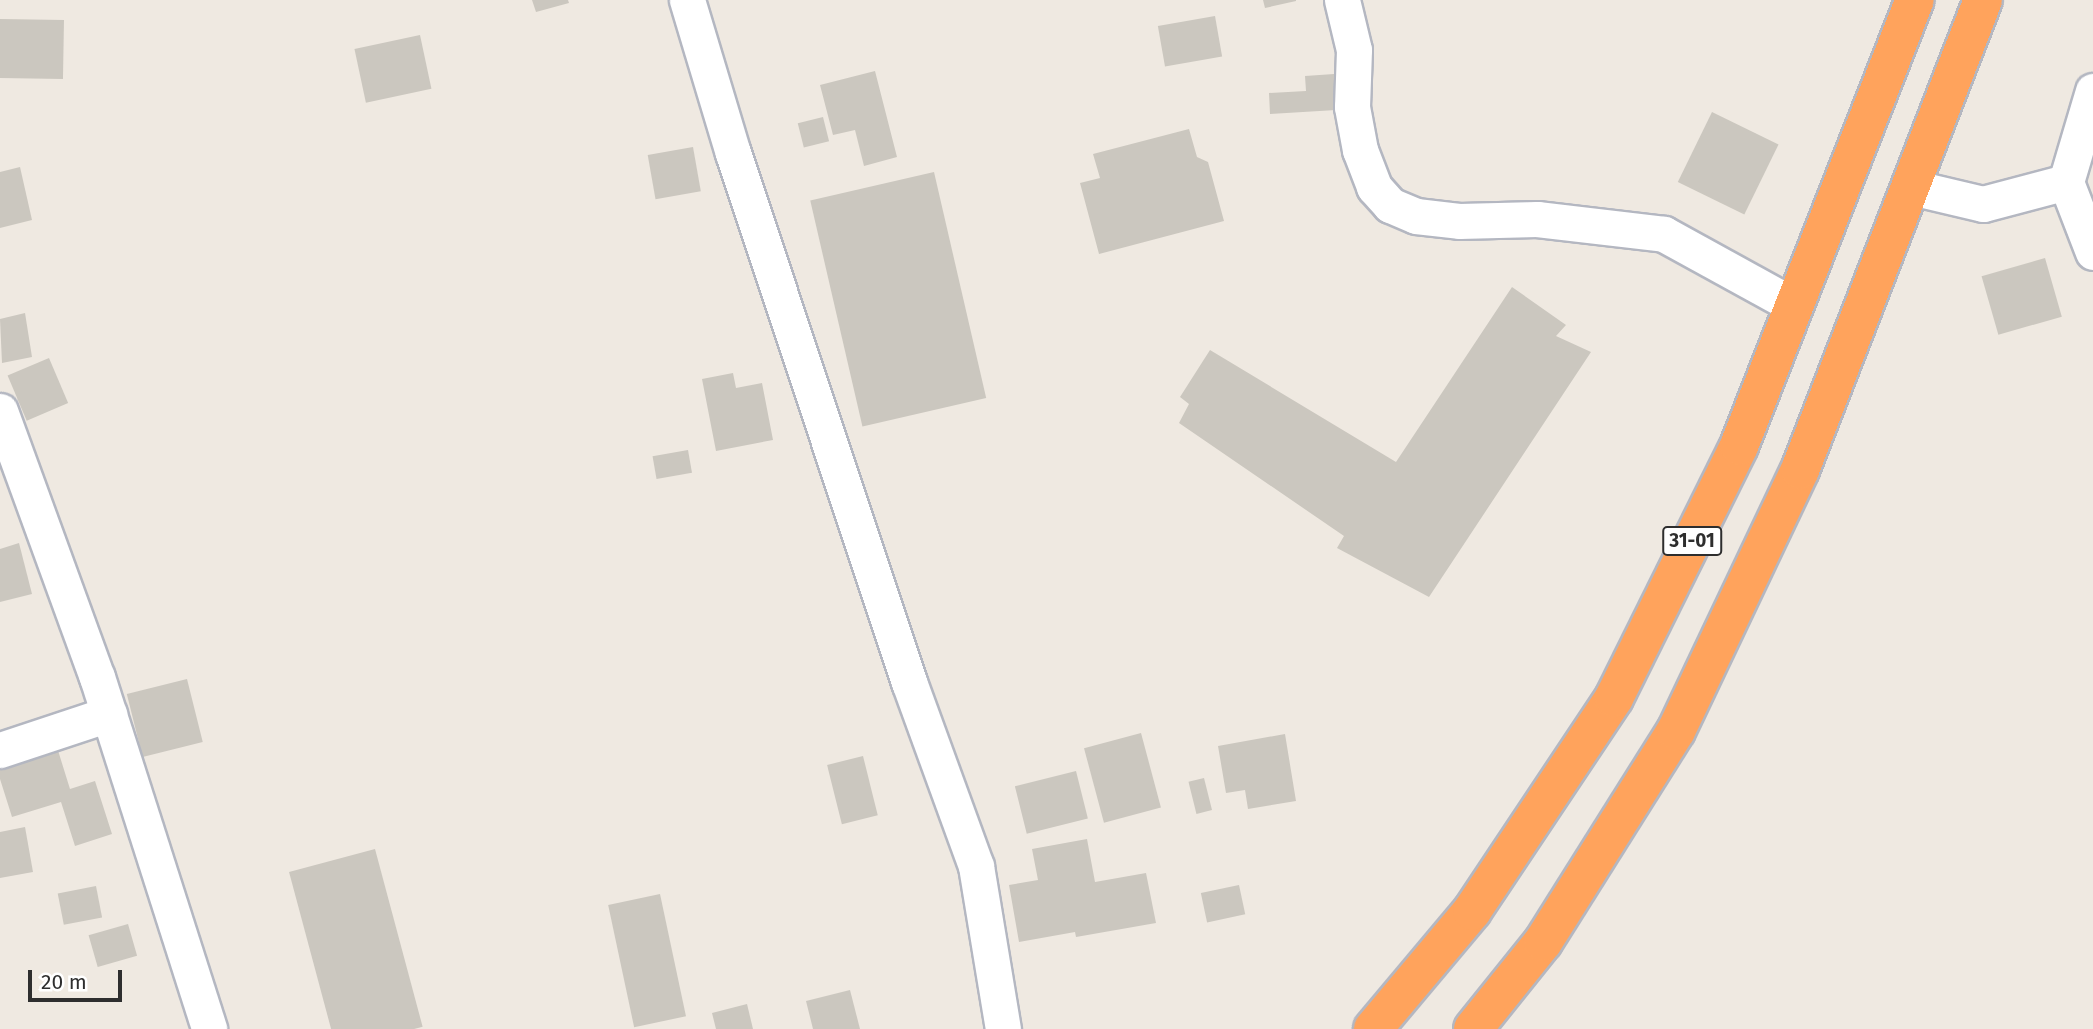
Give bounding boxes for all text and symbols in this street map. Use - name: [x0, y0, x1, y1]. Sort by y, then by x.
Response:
- road number: 31-01: [1660, 526, 1724, 556]
- scale bar: [32, 956, 126, 1000]
- text: 20 m: [41, 969, 87, 995]

